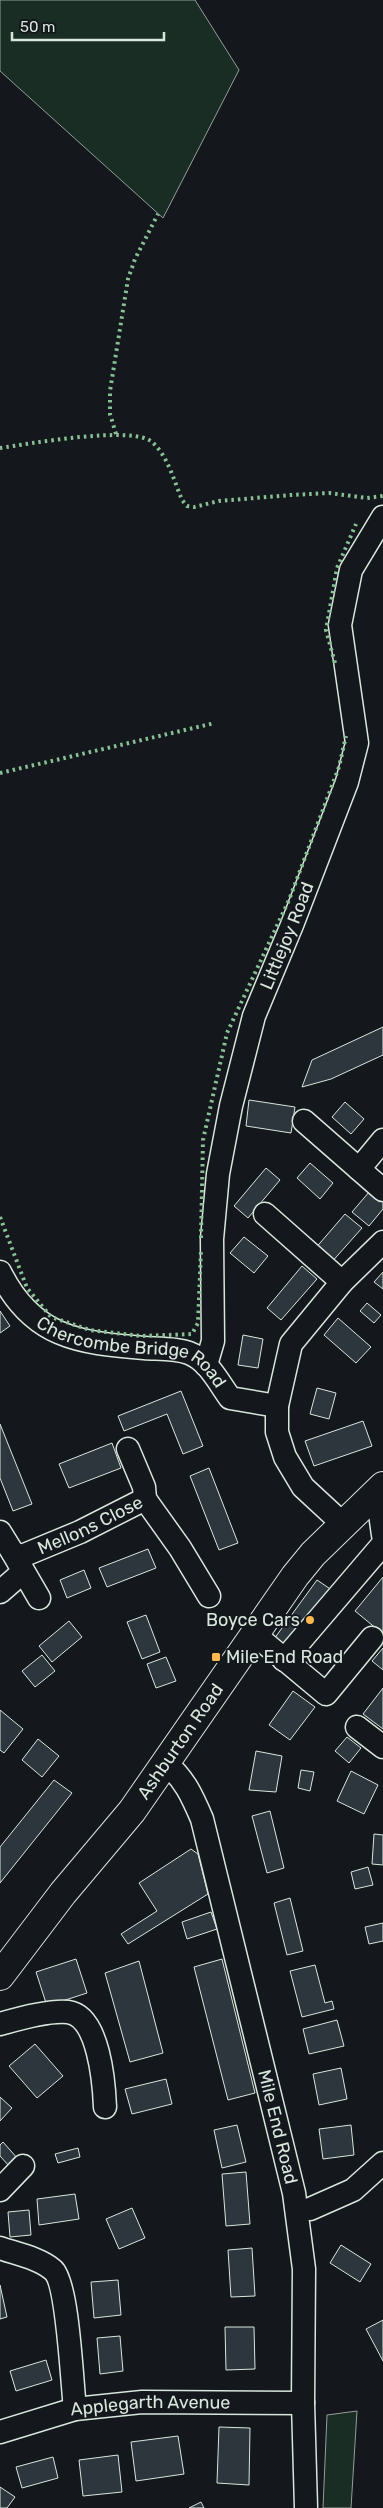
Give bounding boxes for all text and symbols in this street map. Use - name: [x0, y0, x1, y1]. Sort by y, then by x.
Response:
- scale bar: [12, 10, 165, 42]
- text: 50 m: [20, 18, 55, 36]
- street label: Littlejoy Road: [255, 879, 318, 993]
- street label: Chercombe Bridge Road: [32, 1311, 231, 1392]
- street label: Mellons Close: [34, 1491, 147, 1559]
- place label: Boyce Cars: [206, 1609, 300, 1631]
- marker: Boyce Cars: [304, 1614, 316, 1626]
- place label: Mile End Road: [226, 1646, 343, 1668]
- marker: Mile End Road: [210, 1651, 222, 1663]
- street label: Ashburton Road: [132, 1679, 228, 1804]
- street label: Mile End Road: [253, 2067, 302, 2186]
- street label: Applegarth Avenue: [69, 2391, 231, 2420]

